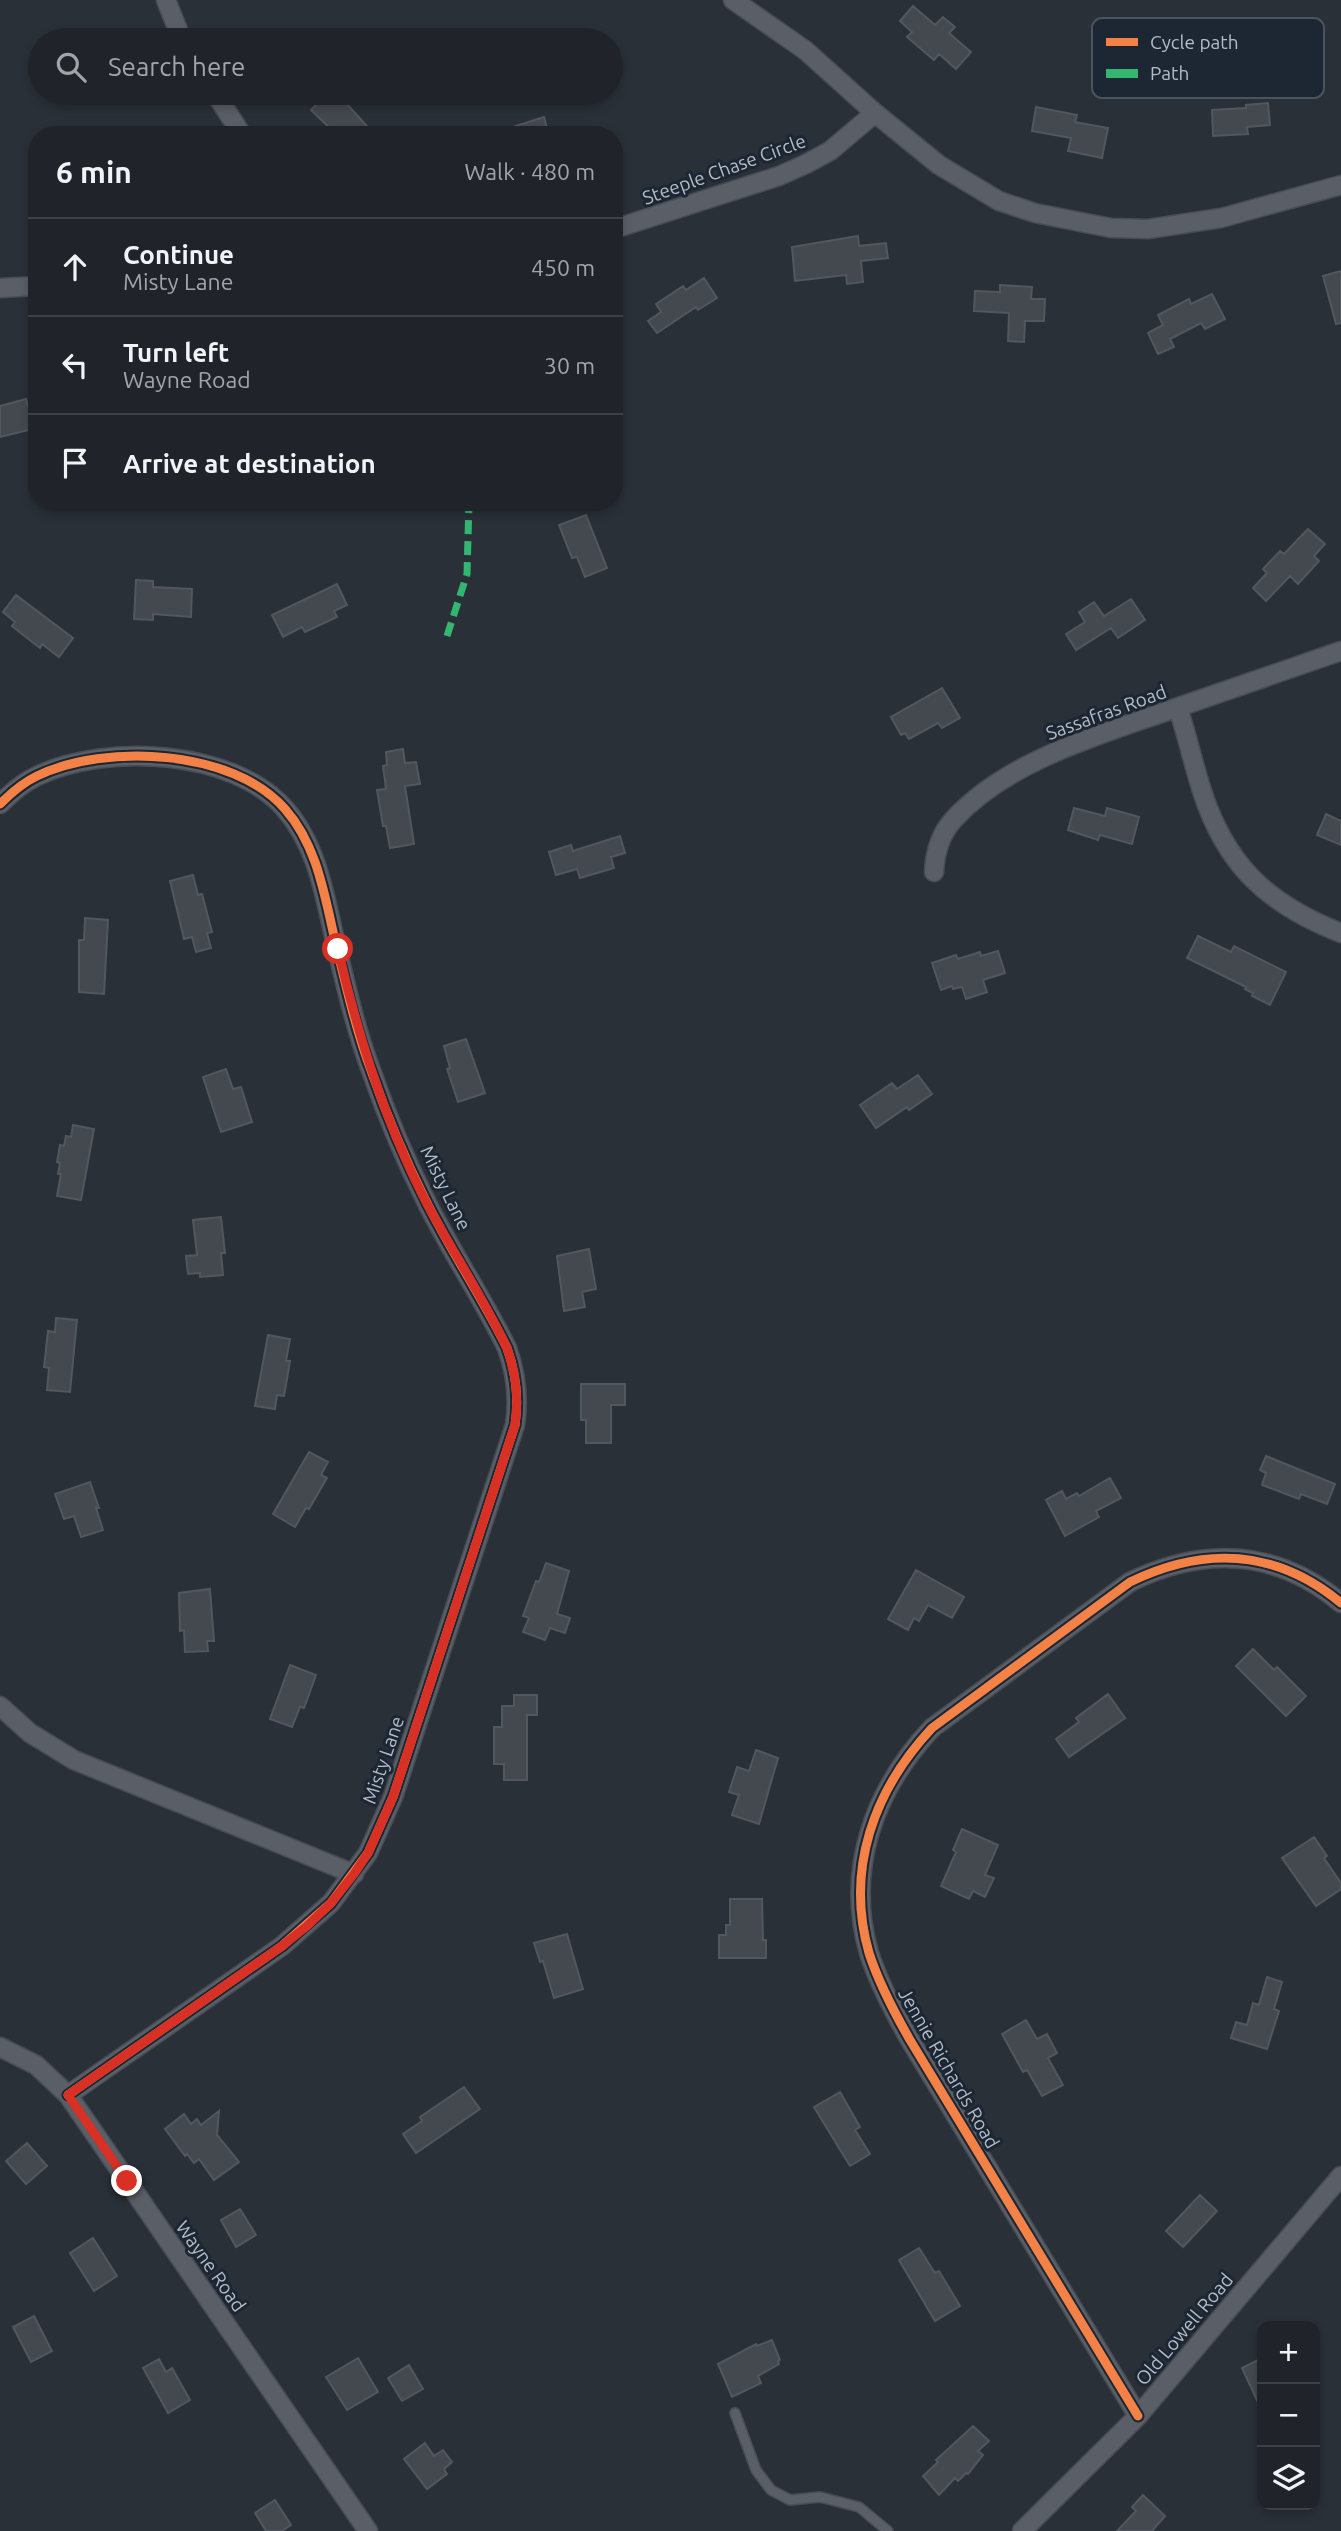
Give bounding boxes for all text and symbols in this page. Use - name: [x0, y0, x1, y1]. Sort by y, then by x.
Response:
- legend: [1092, 18, 1324, 98]
- search box: [28, 28, 623, 105]
- text: Cycle path: [1150, 31, 1239, 53]
- icon: search: [52, 48, 90, 86]
- text: Search here: [108, 52, 245, 81]
- text: Path: [1150, 62, 1189, 84]
- street label: Steeple Chase Circle: [639, 129, 809, 209]
- text: 6 min: [56, 155, 132, 189]
- text: Walk · 480 m: [464, 159, 595, 184]
- text: Continue: [123, 240, 234, 269]
- icon: ahead: [56, 248, 94, 286]
- text: 450 m: [531, 255, 595, 280]
- text: Misty Lane: [123, 269, 233, 294]
- text: Turn left: [123, 338, 229, 367]
- icon: left: [56, 346, 94, 384]
- text: 30 m: [544, 353, 595, 378]
- text: Wayne Road: [123, 367, 251, 392]
- icon: arrive: [56, 444, 94, 482]
- text: Arrive at destination: [123, 449, 376, 478]
- street label: Sassafras Road: [1043, 680, 1169, 744]
- route start: [322, 933, 353, 964]
- street label: Misty Lane: [416, 1142, 476, 1234]
- street label: Misty Lane: [358, 1713, 408, 1807]
- street label: Jennie Richards Road: [894, 1984, 1004, 2152]
- route end: [111, 2165, 142, 2196]
- street label: Wayne Road: [172, 2216, 250, 2316]
- street label: Old Lowell Road: [1131, 2269, 1237, 2389]
- map controls: [1257, 2321, 1320, 2510]
- button: +: [1257, 2321, 1320, 2384]
- button: −: [1257, 2384, 1320, 2447]
- button: layers: [1257, 2447, 1320, 2510]

